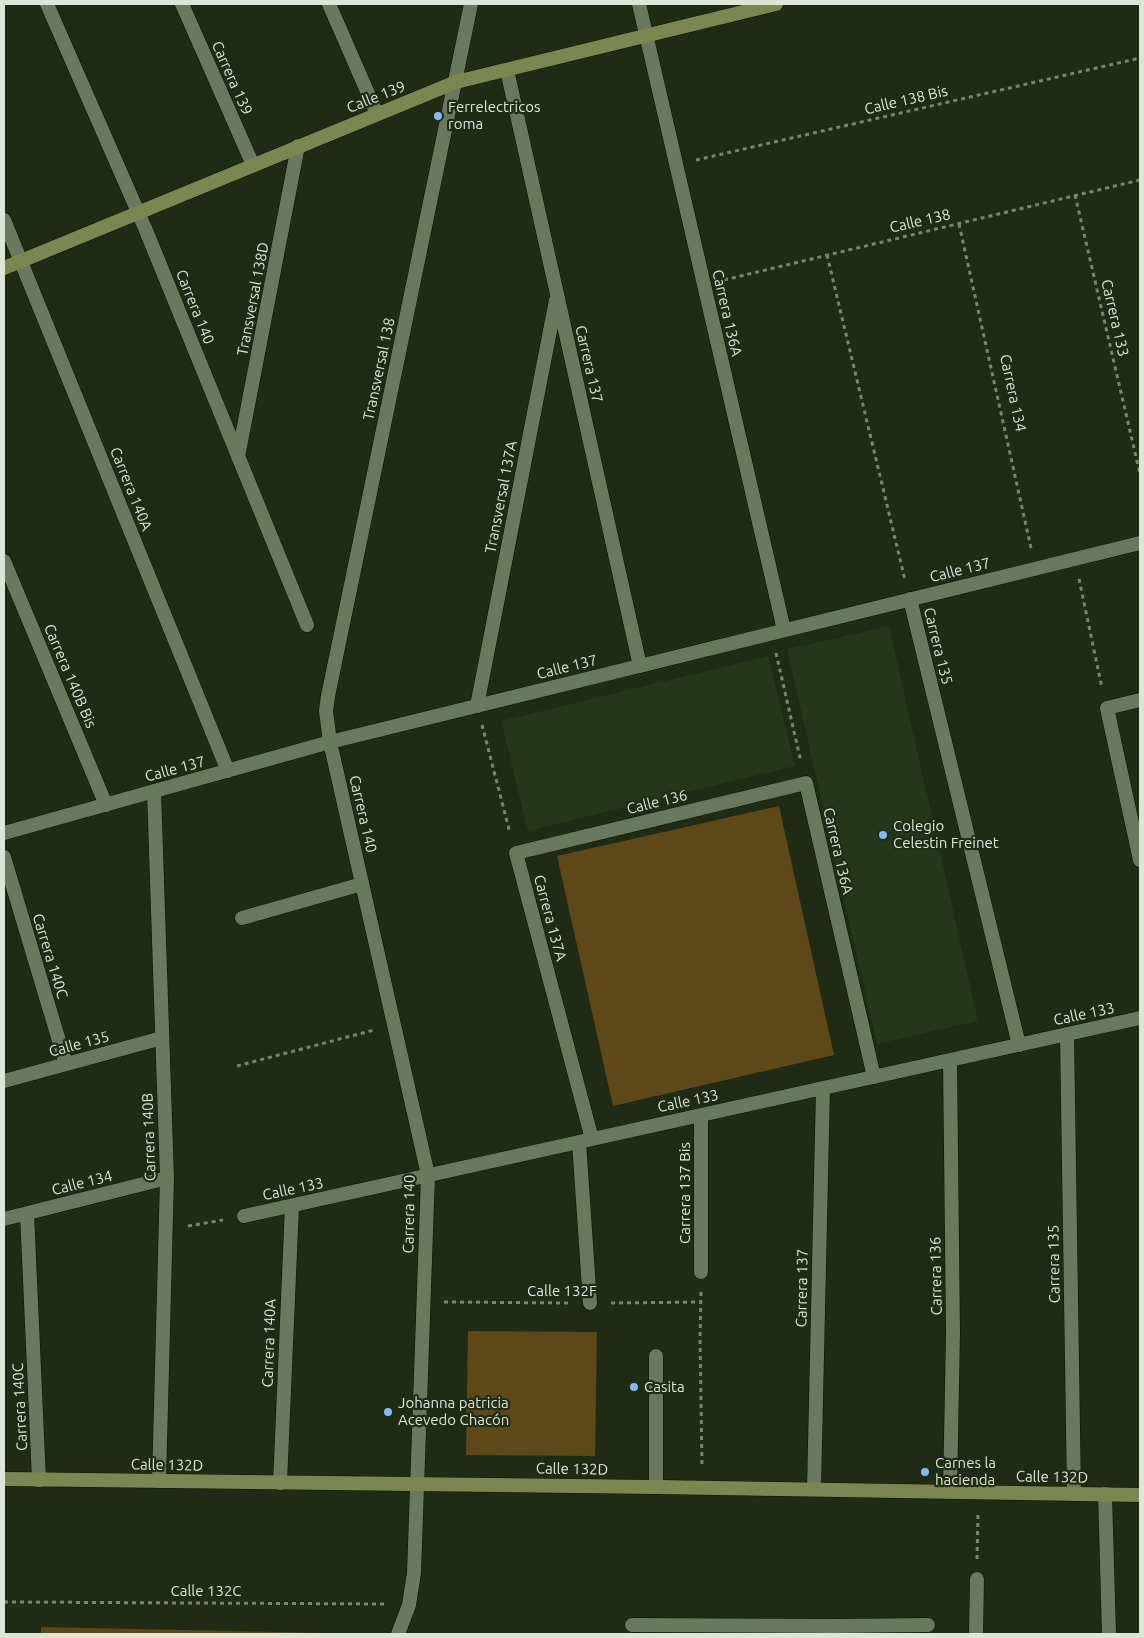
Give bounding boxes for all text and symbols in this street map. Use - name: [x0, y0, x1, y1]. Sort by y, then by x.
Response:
- street label: Carrera 139: [208, 38, 256, 118]
- street label: Calle 139: [344, 77, 408, 117]
- street label: Calle 138 Bis: [863, 82, 949, 118]
- place label: Ferrelectricos roma: [448, 98, 540, 133]
- marker: Ferrelectricos roma: [432, 110, 444, 122]
- street label: Calle 138: [888, 205, 952, 237]
- street label: Transversal 138D: [233, 241, 273, 357]
- street label: Carrera 140: [172, 267, 218, 347]
- street label: Carrera 136A: [708, 268, 746, 358]
- street label: Carrera 133: [1097, 278, 1133, 358]
- street label: Transversal 138: [359, 316, 399, 422]
- street label: Carrera 137: [571, 324, 607, 404]
- street label: Carrera 134: [996, 353, 1030, 433]
- street label: Transversal 137A: [481, 439, 521, 555]
- street label: Carrera 140A: [106, 445, 156, 533]
- street label: Calle 137: [928, 554, 992, 586]
- street label: Carrera 135: [920, 606, 956, 686]
- street label: Carrera 140B Bis: [40, 621, 100, 731]
- street label: Calle 137: [535, 651, 599, 683]
- street label: Calle 137: [143, 752, 207, 786]
- street label: Carrera 140: [345, 774, 381, 854]
- street label: Calle 136: [625, 786, 689, 818]
- street label: Carrera 136A: [819, 806, 857, 896]
- place label: Colegio Celestin Freinet: [893, 817, 999, 852]
- marker: Colegio Celestin Freinet: [877, 829, 889, 841]
- street label: Carrera 137A: [530, 873, 570, 963]
- street label: Carrera 140C: [29, 911, 71, 1001]
- street label: Calle 133: [1052, 999, 1116, 1029]
- street label: Calle 135: [47, 1027, 111, 1061]
- street label: Calle 133: [656, 1086, 720, 1116]
- street label: Carrera 140B: [138, 1093, 160, 1181]
- street label: Carrera 137 Bis: [676, 1142, 694, 1244]
- street label: Calle 134: [50, 1167, 114, 1199]
- street label: Calle 133: [261, 1174, 325, 1204]
- street label: Carrera 140: [399, 1174, 419, 1254]
- street label: Carrera 135: [1044, 1224, 1064, 1304]
- street label: Carrera 136: [926, 1236, 946, 1316]
- street label: Carrera 137: [792, 1248, 812, 1328]
- street label: Calle 132F: [527, 1282, 597, 1300]
- street label: Carrera 140A: [258, 1298, 280, 1388]
- street label: Carrera 140C: [9, 1363, 31, 1451]
- place label: Casita: [644, 1378, 685, 1396]
- marker: Casita: [628, 1381, 640, 1393]
- place label: Johanna patricia Acevedo Chacón: [398, 1394, 509, 1429]
- marker: Johanna patricia Acevedo Chacón: [382, 1406, 394, 1418]
- place label: Carnes la hacienda: [935, 1454, 996, 1489]
- street label: Calle 132D: [131, 1455, 203, 1475]
- street label: Calle 132D: [536, 1459, 608, 1479]
- marker: Carnes la hacienda: [919, 1466, 931, 1478]
- street label: Calle 132D: [1016, 1467, 1088, 1487]
- street label: Calle 132C: [170, 1582, 242, 1600]

